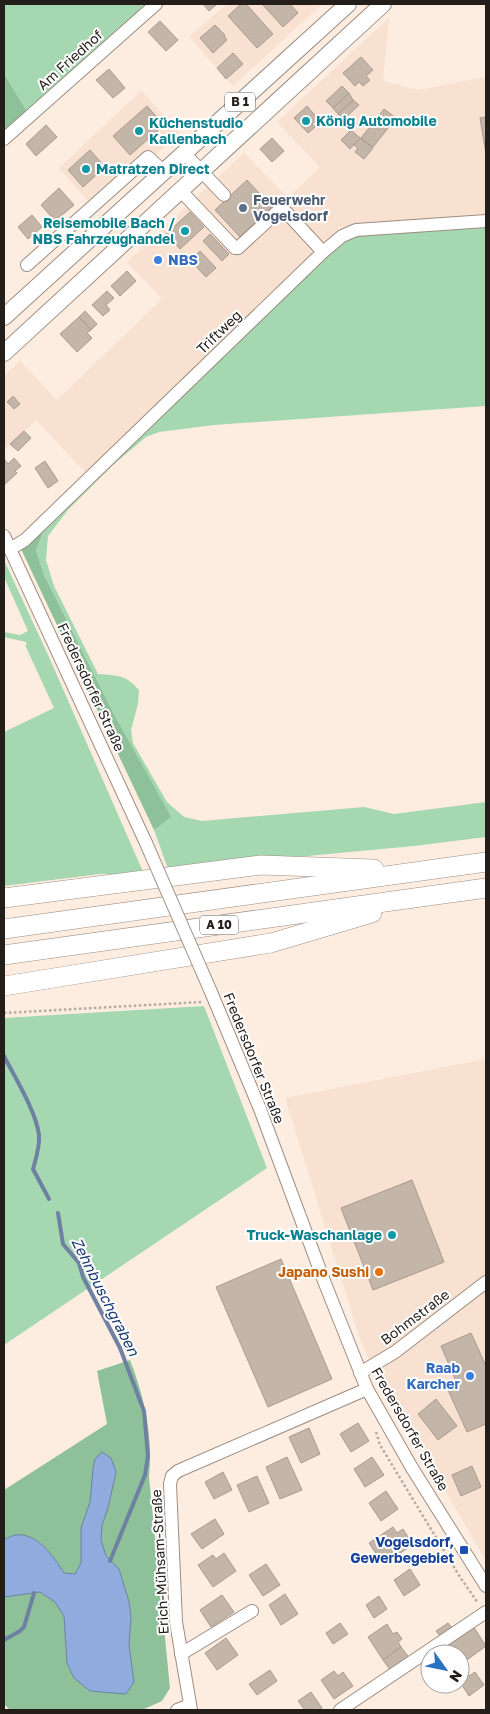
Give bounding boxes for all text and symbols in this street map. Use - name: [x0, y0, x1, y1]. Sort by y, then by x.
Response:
- street label: Am Friedhof: [34, 26, 106, 93]
- road number: B 1: [225, 92, 255, 111]
- place label: König Automobile: [316, 112, 437, 129]
- place label: Küchenstudio Kallenbach: [149, 114, 243, 147]
- marker: König Automobile: [300, 115, 312, 127]
- marker: Küchenstudio Kallenbach: [133, 125, 145, 137]
- place label: Matratzen Direct: [96, 160, 210, 177]
- marker: Matratzen Direct: [80, 163, 92, 175]
- place label: Feuerwehr Vogelsdorf: [253, 191, 329, 224]
- marker: Feuerwehr Vogelsdorf: [237, 202, 249, 214]
- place label: Reisemobile Bach / NBS Fahrzeughandel: [32, 214, 175, 247]
- marker: Reisemobile Bach / NBS Fahrzeughandel: [179, 225, 191, 237]
- place label: NBS: [168, 251, 198, 268]
- marker: NBS: [152, 254, 164, 266]
- street label: Triftweg: [193, 306, 245, 357]
- street label: Fredersdorfer Straße: [54, 620, 129, 754]
- road number: A 10: [200, 916, 238, 934]
- street label: Fredersdorfer Straße: [220, 990, 289, 1126]
- place label: Truck-Waschanlage: [247, 1226, 382, 1243]
- marker: Truck-Waschanlage: [386, 1229, 398, 1241]
- water label: Zehnbuschgraben: [67, 1235, 144, 1360]
- place label: Japano Sushi: [278, 1263, 369, 1280]
- marker: Japano Sushi: [373, 1266, 385, 1278]
- street label: Bohmstraße: [377, 1285, 452, 1348]
- place label: Raab Karcher: [406, 1359, 461, 1392]
- street label: Fredersdorfer Straße: [368, 1364, 453, 1494]
- marker: Raab Karcher: [464, 1370, 476, 1382]
- street label: Erich-Mühsam-Straße: [147, 1489, 172, 1635]
- place label: Vogelsdorf, Gewerbegebiet: [350, 1533, 454, 1566]
- marker: Vogelsdorf, Gewerbegebiet: [458, 1544, 470, 1556]
- north arrow: [420, 1644, 470, 1694]
- text: N: [446, 1667, 466, 1685]

